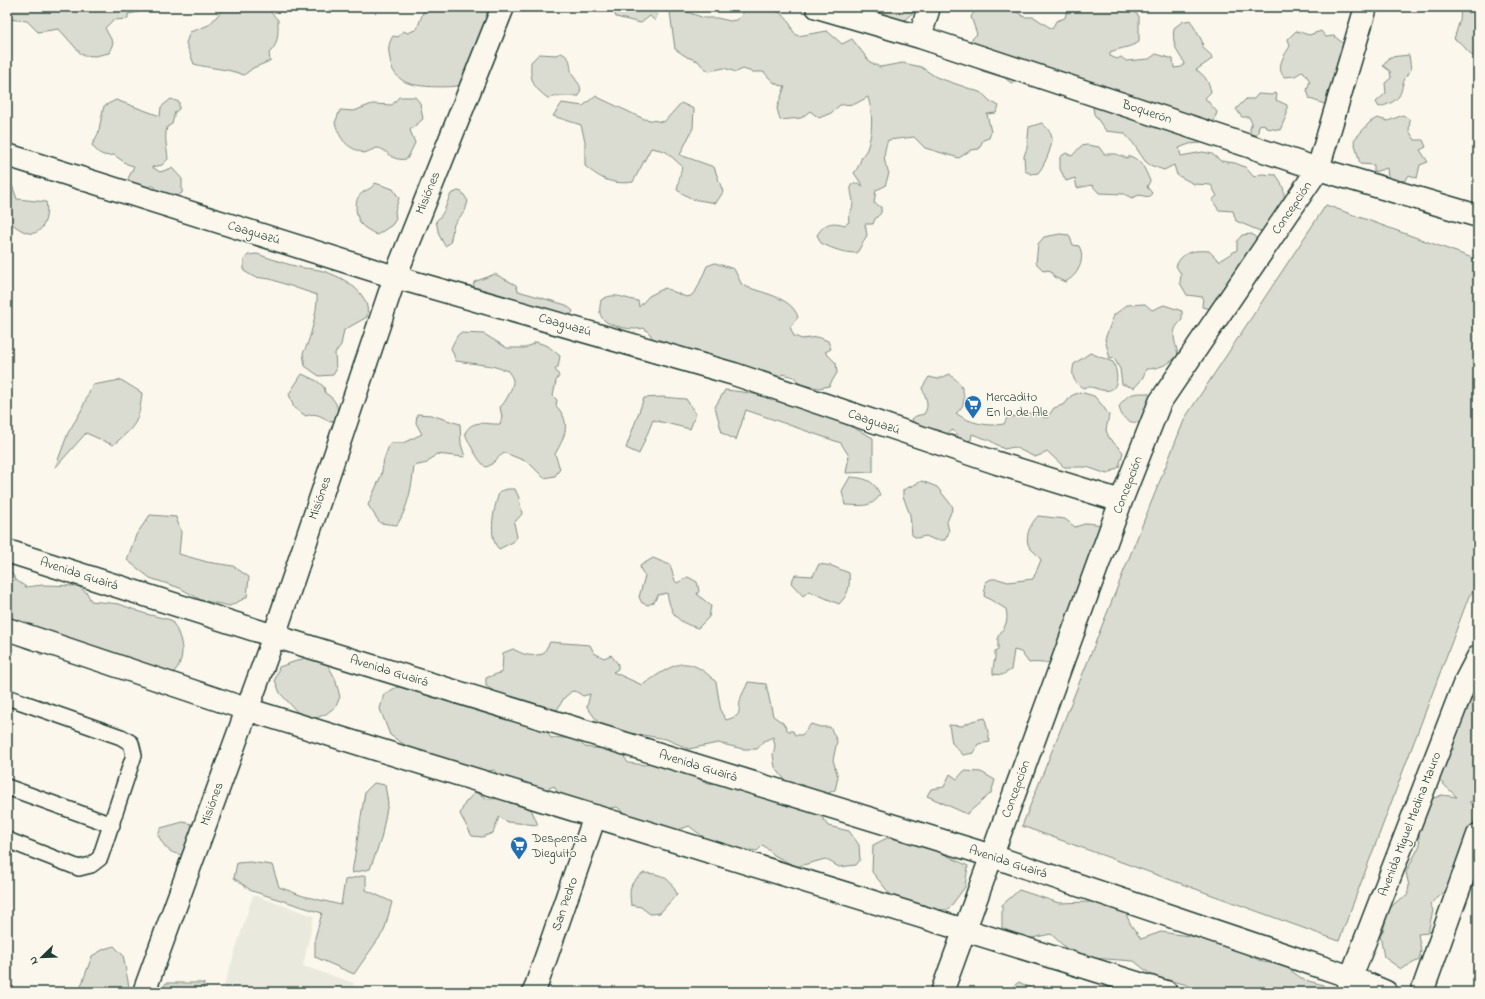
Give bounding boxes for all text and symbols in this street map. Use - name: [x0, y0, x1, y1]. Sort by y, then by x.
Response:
- street label: Boquerón: [1119, 95, 1174, 129]
- street label: Misiónes: [411, 168, 445, 217]
- street label: Concepción: [1267, 178, 1317, 238]
- street label: Caaguazú: [225, 216, 283, 251]
- street label: Caaguazú: [536, 308, 594, 343]
- place label: Mercadito En lo de Ale: [986, 388, 1048, 422]
- supermarket icon: Mercadito En lo de Ale: [963, 394, 983, 419]
- street label: Caaguazú: [845, 404, 903, 441]
- street label: Concepción: [1108, 453, 1148, 517]
- street label: Misiónes: [304, 473, 336, 522]
- street label: Avenida Guairá: [38, 552, 121, 596]
- street label: Avenida Guairá: [347, 650, 431, 692]
- street label: Avenida Guairá: [656, 745, 740, 787]
- street label: Avenida Miguel Medina Mauro: [1374, 749, 1447, 899]
- street label: Concepción: [997, 757, 1035, 821]
- street label: Misiónes: [195, 779, 229, 828]
- place label: Despensa Dieguito: [531, 829, 587, 864]
- supermarket icon: Despensa Dieguito: [509, 835, 529, 860]
- street label: Avenida Guairá: [967, 840, 1050, 884]
- street label: San Pedro: [547, 874, 583, 933]
- north arrow: [22, 937, 62, 977]
- text: N: [25, 954, 43, 967]

